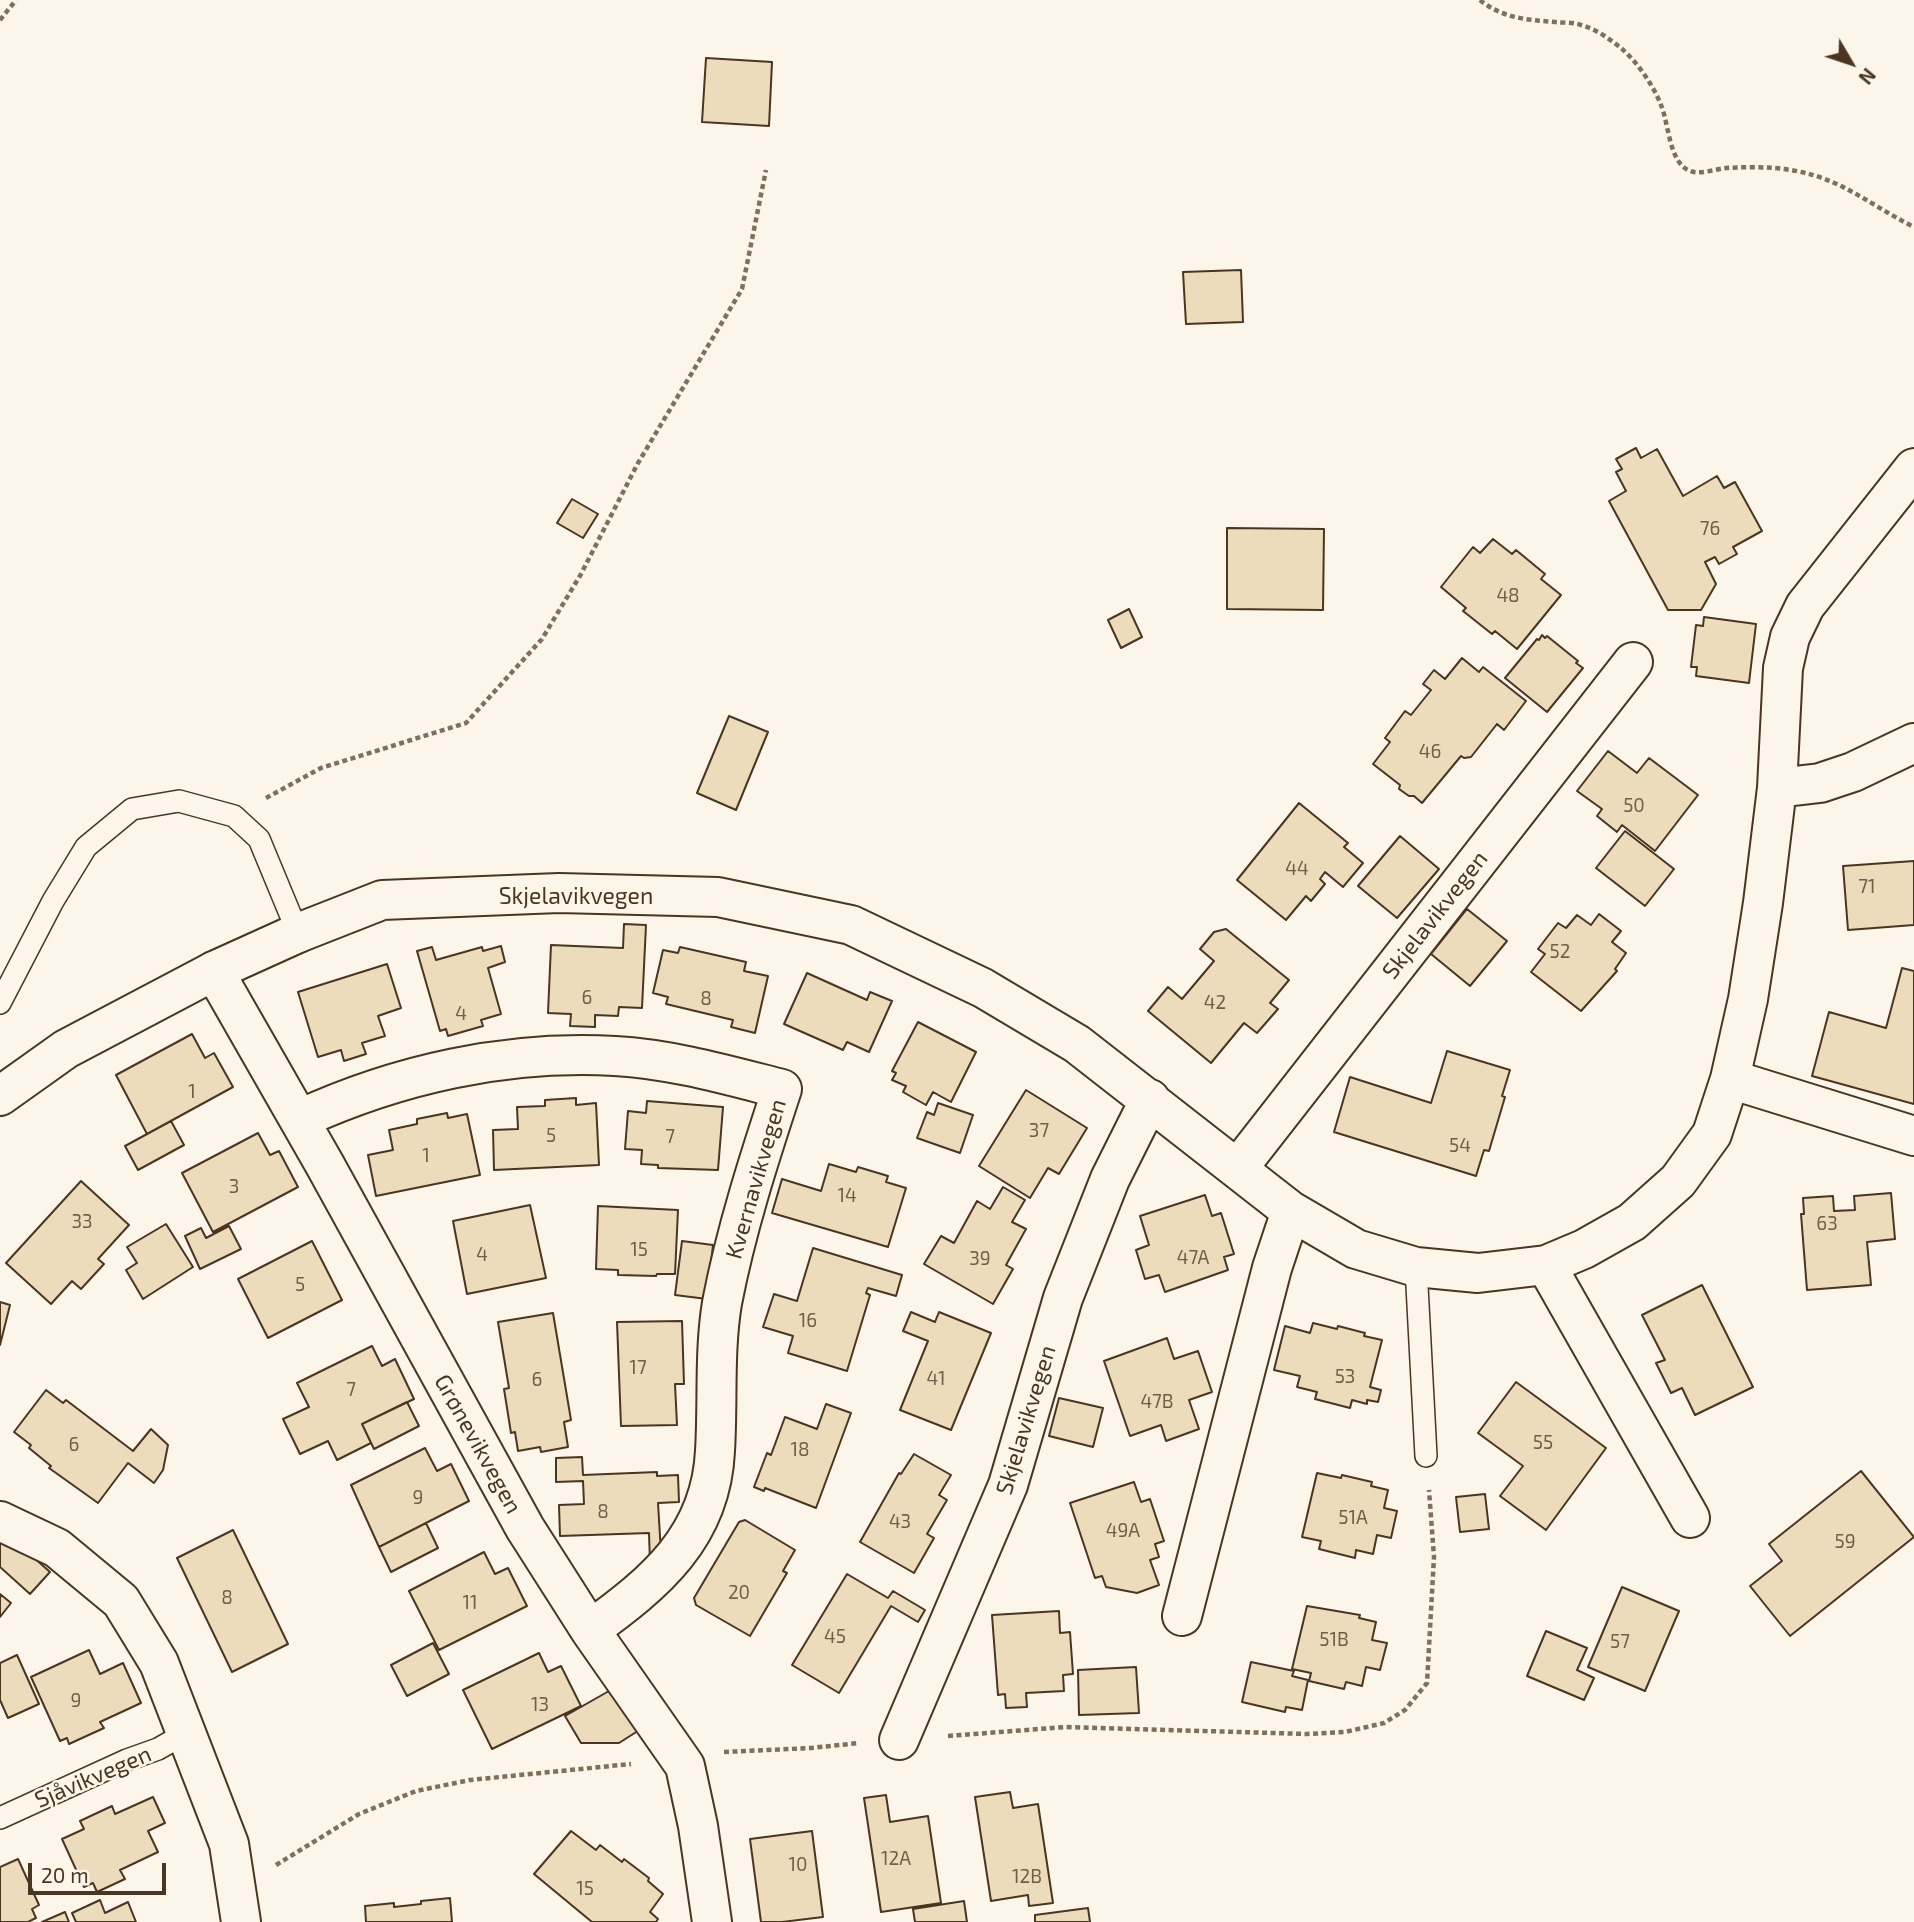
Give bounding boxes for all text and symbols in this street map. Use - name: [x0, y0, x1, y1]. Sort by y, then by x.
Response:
- north arrow: [1816, 28, 1886, 98]
- text: N: [1854, 64, 1881, 89]
- house number: 76: [1700, 518, 1720, 540]
- house number: 48: [1496, 585, 1520, 607]
- house number: 46: [1419, 741, 1441, 763]
- house number: 50: [1623, 795, 1645, 817]
- street label: Skjelavikvegen: [1377, 846, 1493, 984]
- house number: 44: [1285, 858, 1309, 880]
- house number: 71: [1858, 876, 1876, 898]
- street label: Skjelavikvegen: [499, 882, 653, 910]
- house number: 52: [1550, 941, 1570, 963]
- house number: 6: [582, 987, 592, 1009]
- house number: 8: [700, 988, 712, 1010]
- house number: 42: [1204, 992, 1226, 1014]
- house number: 4: [455, 1003, 467, 1025]
- house number: 1: [188, 1081, 196, 1103]
- street label: Kvernavikvegen: [720, 1096, 792, 1262]
- house number: 37: [1029, 1120, 1049, 1142]
- house number: 5: [546, 1125, 556, 1147]
- house number: 7: [665, 1126, 675, 1148]
- house number: 54: [1449, 1135, 1471, 1157]
- house number: 1: [422, 1145, 430, 1167]
- house number: 3: [229, 1176, 239, 1198]
- house number: 14: [837, 1185, 857, 1207]
- house number: 33: [71, 1211, 93, 1233]
- house number: 63: [1816, 1213, 1838, 1235]
- house number: 15: [630, 1239, 648, 1261]
- house number: 4: [476, 1244, 488, 1266]
- house number: 47A: [1177, 1247, 1209, 1269]
- house number: 39: [969, 1248, 991, 1270]
- house number: 5: [295, 1274, 305, 1296]
- house number: 16: [799, 1310, 817, 1332]
- street label: Skjelavikvegen: [990, 1342, 1062, 1498]
- house number: 17: [629, 1357, 647, 1379]
- house number: 53: [1335, 1366, 1355, 1388]
- house number: 41: [926, 1368, 946, 1390]
- house number: 6: [532, 1369, 542, 1391]
- street label: Grønevikvegen: [428, 1370, 528, 1518]
- house number: 7: [346, 1379, 356, 1401]
- house number: 47B: [1140, 1391, 1174, 1413]
- house number: 55: [1533, 1432, 1553, 1454]
- house number: 6: [69, 1434, 79, 1456]
- house number: 18: [790, 1439, 810, 1461]
- house number: 9: [413, 1487, 423, 1509]
- house number: 8: [597, 1501, 609, 1523]
- house number: 51A: [1338, 1507, 1368, 1529]
- house number: 43: [889, 1511, 911, 1533]
- house number: 49A: [1106, 1520, 1140, 1542]
- house number: 59: [1834, 1531, 1856, 1553]
- house number: 20: [728, 1582, 750, 1604]
- house number: 8: [221, 1587, 233, 1609]
- house number: 11: [462, 1592, 478, 1614]
- house number: 45: [824, 1626, 846, 1648]
- house number: 51B: [1319, 1629, 1349, 1651]
- house number: 57: [1610, 1631, 1630, 1653]
- house number: 9: [71, 1690, 81, 1712]
- house number: 13: [531, 1694, 549, 1716]
- street label: Sjåvikvegen: [31, 1740, 155, 1814]
- scale bar: [32, 1848, 170, 1892]
- house number: 12A: [881, 1848, 911, 1870]
- house number: 10: [788, 1854, 808, 1876]
- text: 20 m: [41, 1862, 89, 1887]
- house number: 12B: [1012, 1866, 1042, 1888]
- house number: 15: [576, 1878, 594, 1900]

